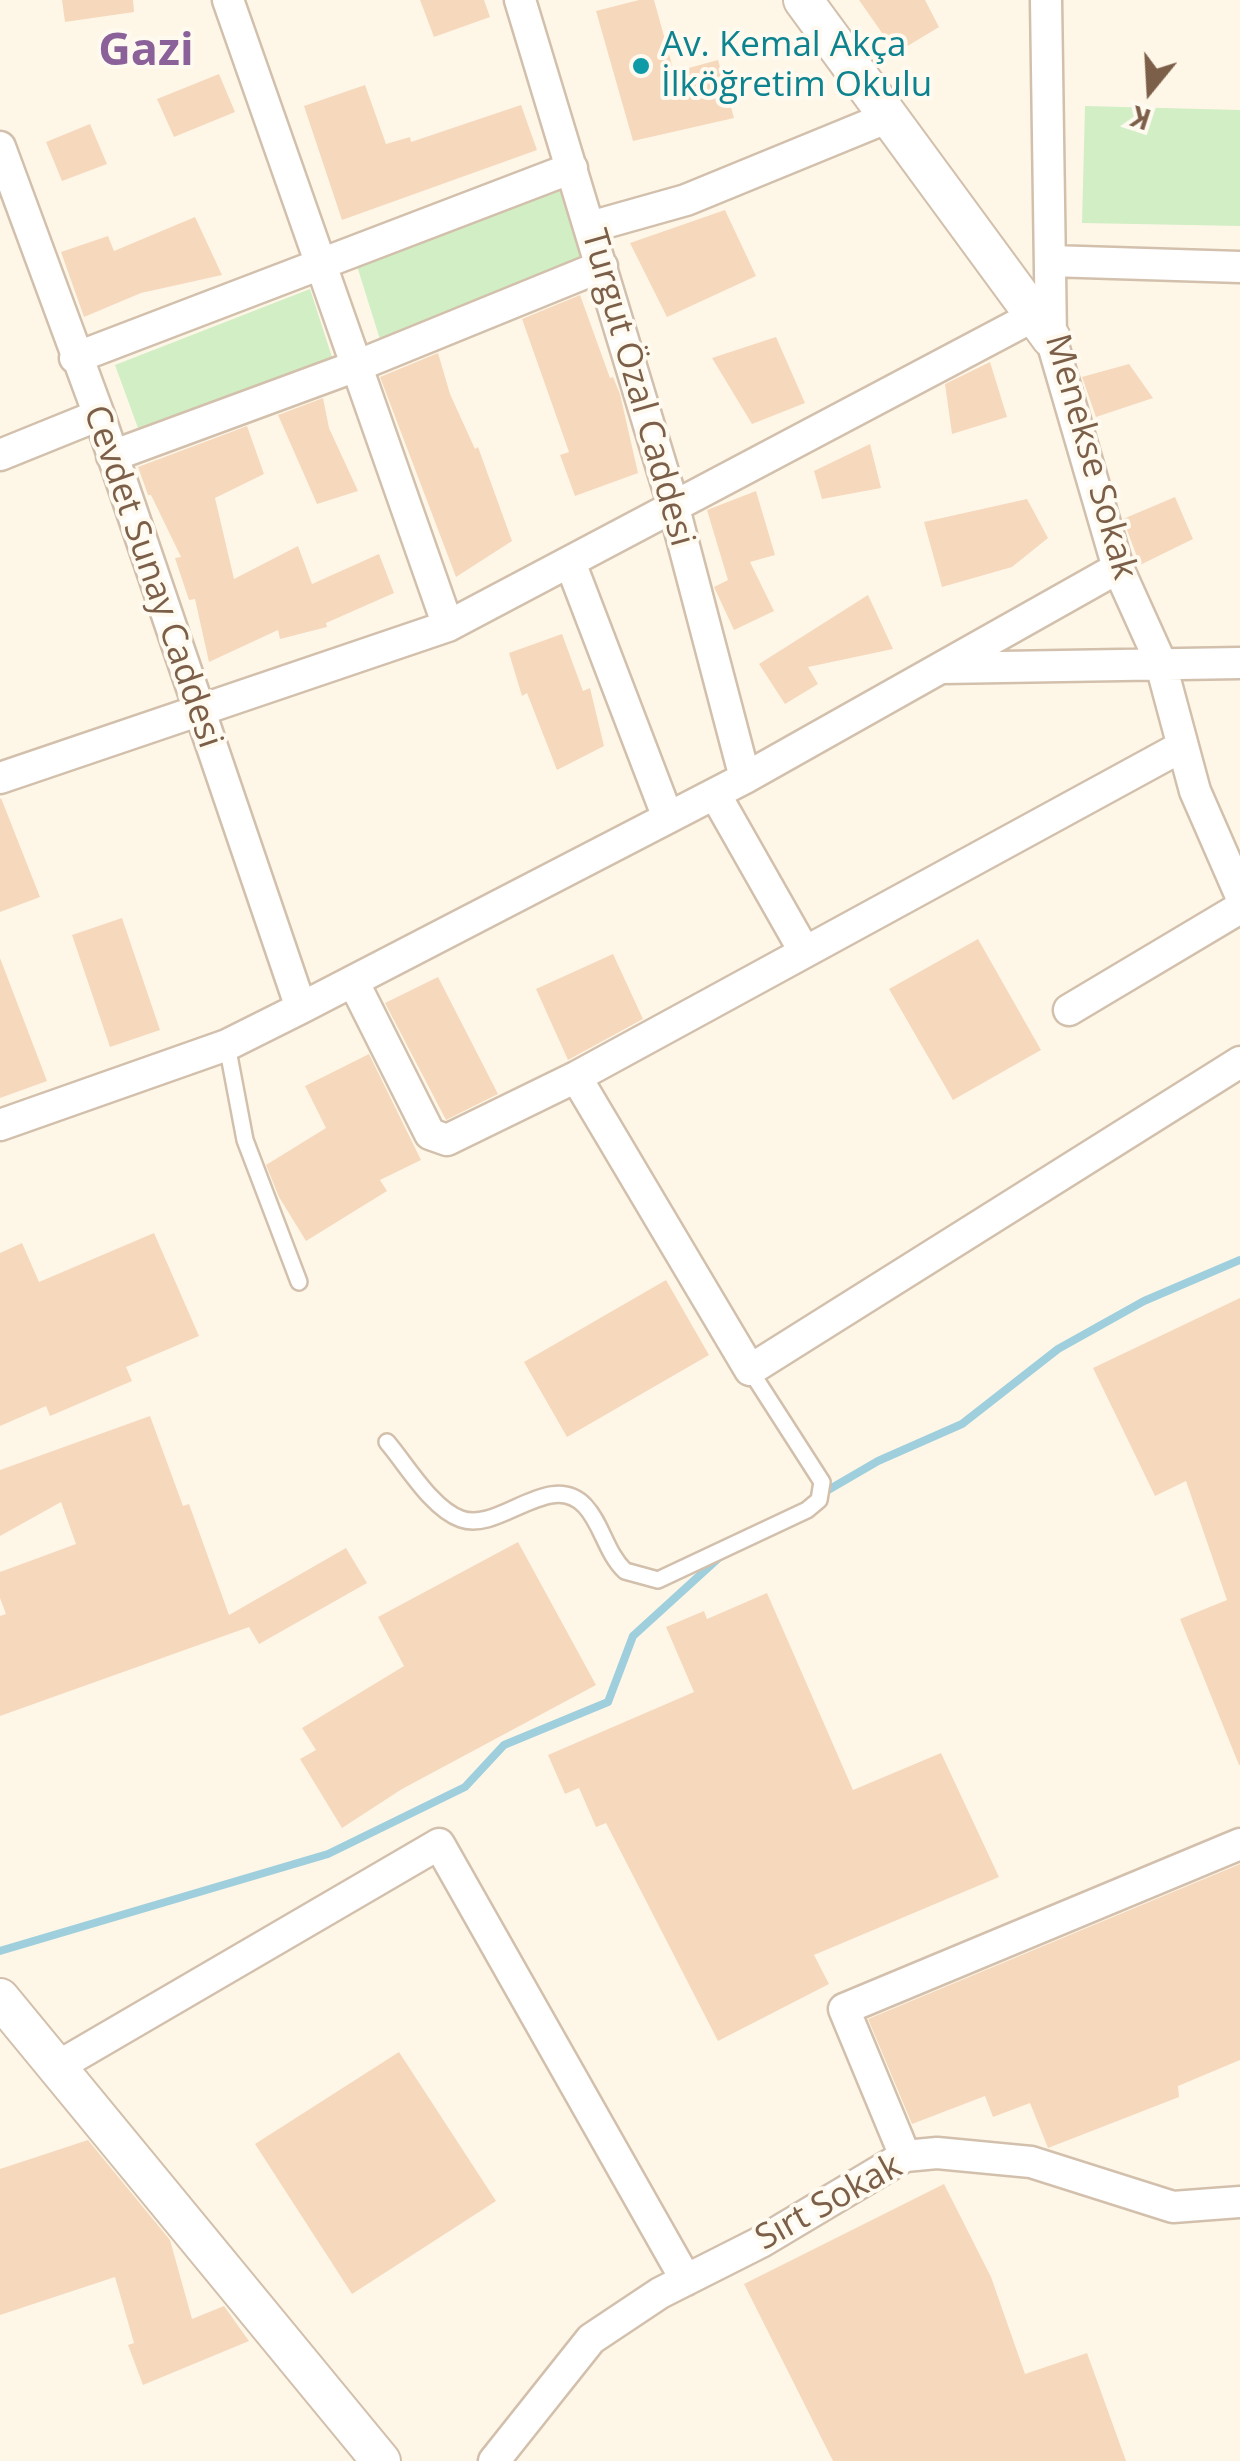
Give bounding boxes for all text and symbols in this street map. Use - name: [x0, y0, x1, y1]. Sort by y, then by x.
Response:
- district label: Gazi: [98, 25, 194, 79]
- place label: Av. Kemal Akça İlköğretim Okulu: [661, 25, 932, 107]
- north arrow: [1100, 40, 1200, 140]
- marker: Av. Kemal Akça İlköğretim Okulu: [630, 55, 652, 77]
- text: K: [1126, 98, 1155, 139]
- street label: Turgut Özal Caddesi: [572, 225, 702, 551]
- street label: Menekse Sokak: [1035, 330, 1145, 584]
- street label: Cevdet Sunay Caddesi: [74, 400, 230, 754]
- street label: Sırt Sokak: [749, 2146, 909, 2260]

